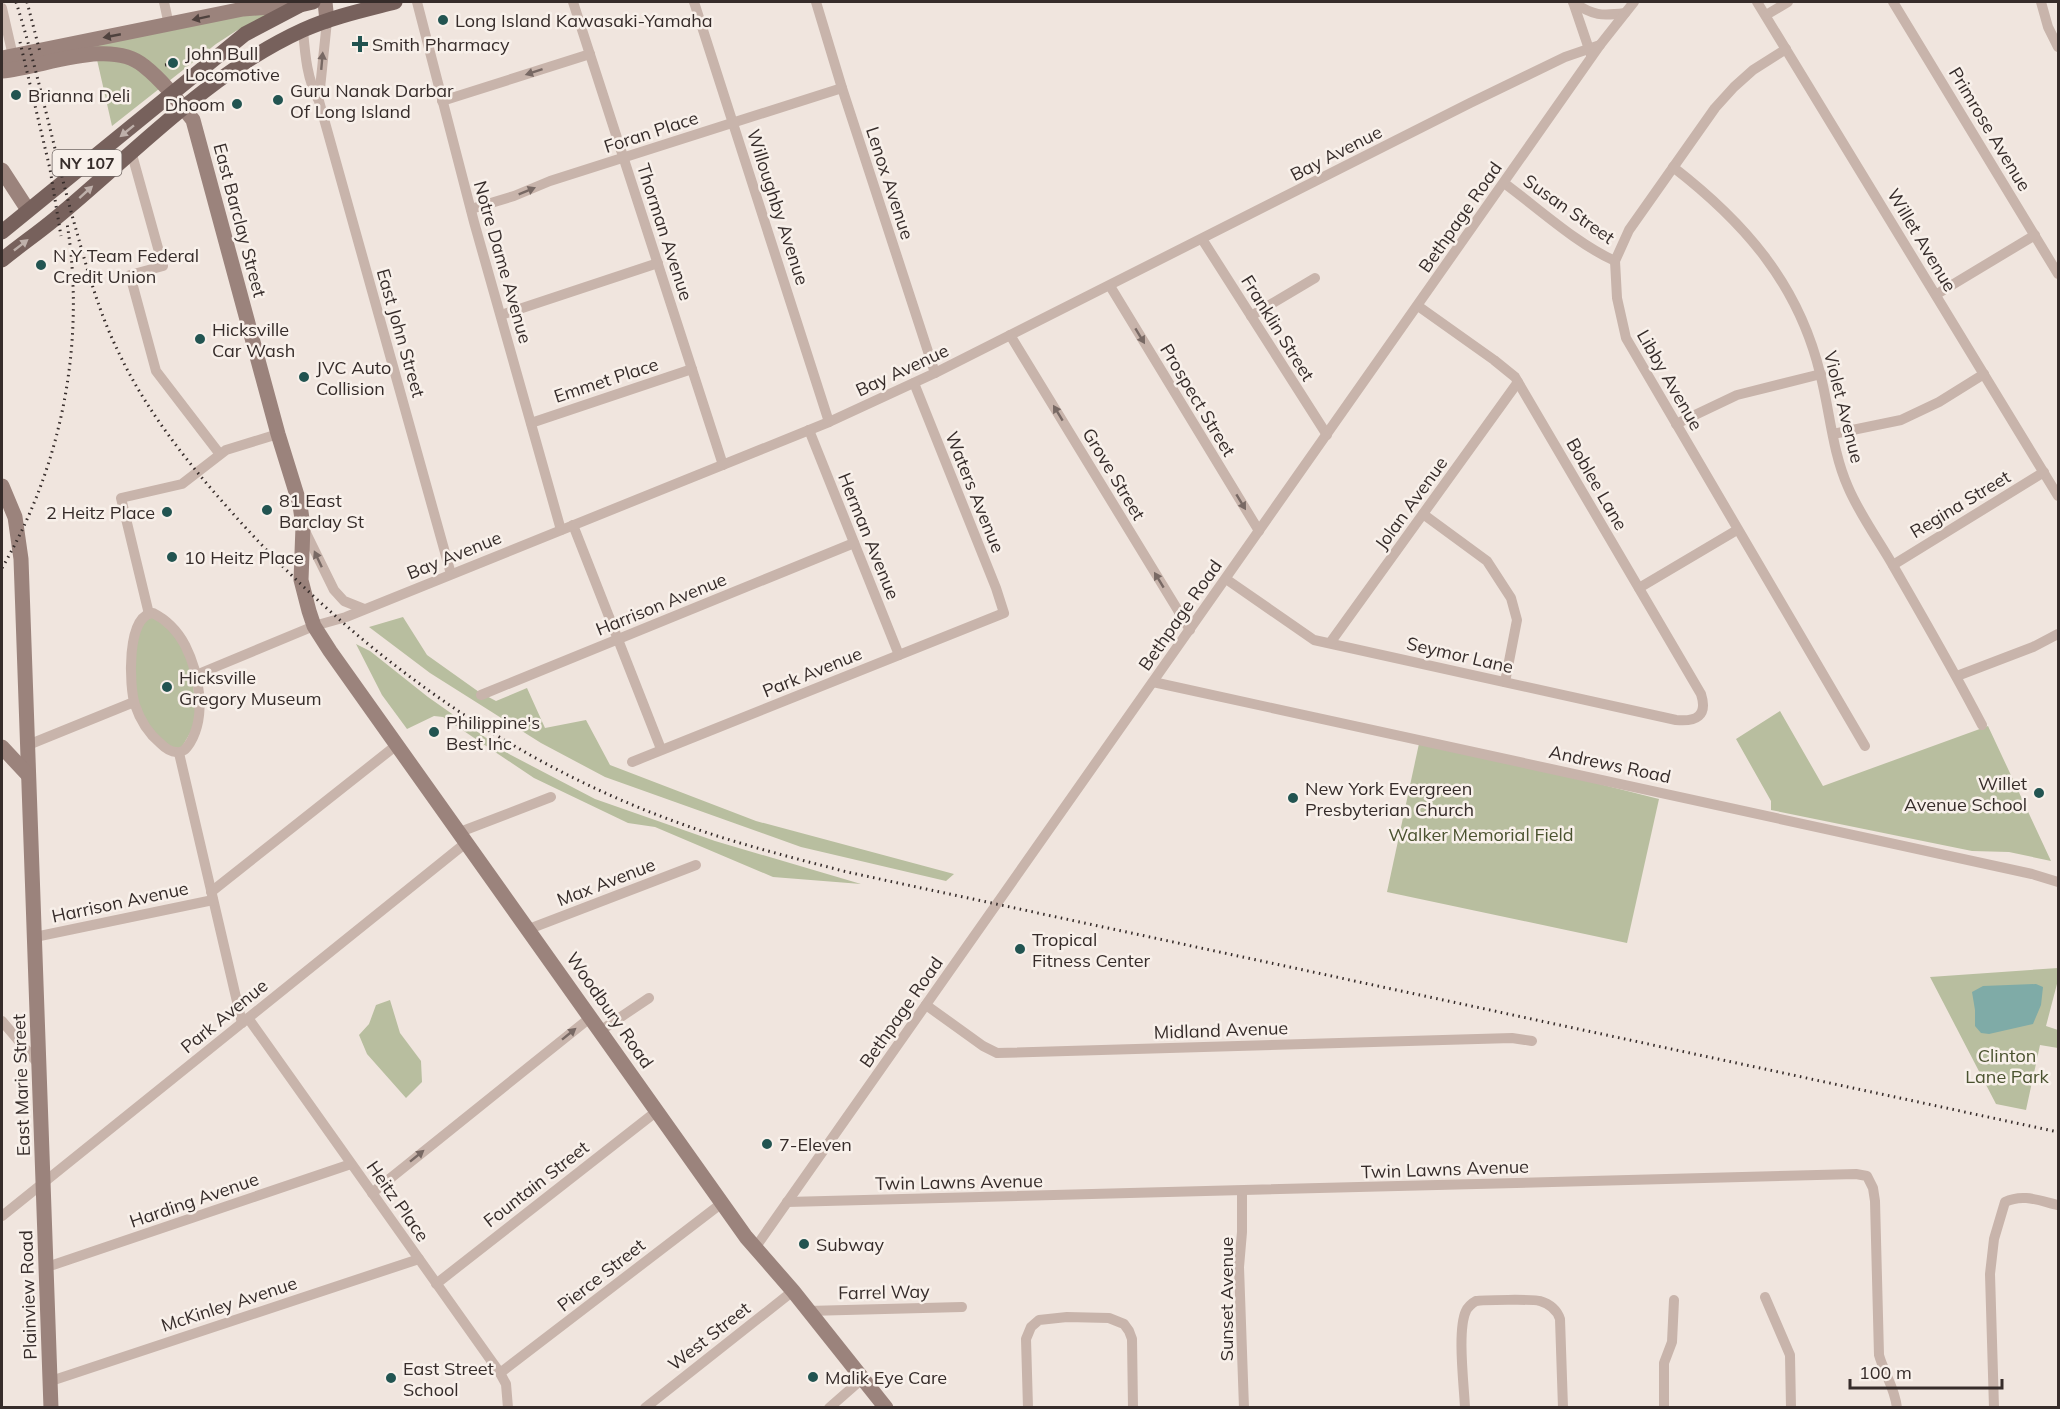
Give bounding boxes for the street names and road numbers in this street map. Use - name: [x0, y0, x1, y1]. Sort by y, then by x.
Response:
- street label: Primrose Avenue: [1944, 63, 2036, 195]
- street label: Foran Place: [601, 106, 701, 158]
- street label: Bay Avenue: [1286, 120, 1386, 186]
- street label: Lenox Avenue: [861, 124, 919, 242]
- street label: Willoughby Avenue: [742, 126, 814, 288]
- street label: East Barclay Street: [208, 140, 272, 300]
- road number: NY 107: [52, 150, 122, 176]
- street label: Bethpage Road: [1413, 157, 1507, 277]
- street label: Thorman Avenue: [632, 161, 698, 303]
- street label: Susan Street: [1519, 169, 1619, 249]
- street label: Notre Dame Avenue: [469, 178, 537, 346]
- street label: Willet Avenue: [1882, 184, 1962, 296]
- street label: East John Street: [372, 266, 430, 400]
- street label: Franklin Street: [1236, 271, 1320, 385]
- street label: Libby Avenue: [1632, 326, 1708, 434]
- street label: Bay Avenue: [852, 338, 952, 402]
- street label: Prospect Street: [1155, 339, 1241, 461]
- street label: Violet Avenue: [1819, 348, 1869, 466]
- street label: Emmet Place: [551, 352, 661, 408]
- street label: Grove Street: [1078, 424, 1150, 524]
- street label: Waters Avenue: [940, 428, 1010, 556]
- street label: Boblee Lane: [1561, 434, 1633, 534]
- street label: Jolan Avenue: [1370, 452, 1452, 554]
- street label: Regina Street: [1906, 465, 2014, 543]
- street label: Herman Avenue: [833, 469, 905, 603]
- street label: Bay Avenue: [403, 526, 505, 584]
- street label: Bethpage Road: [1133, 555, 1227, 675]
- street label: Harrison Avenue: [592, 567, 730, 641]
- street label: Seymor Lane: [1404, 632, 1516, 678]
- street label: Park Avenue: [759, 642, 865, 702]
- street label: Andrews Road: [1547, 740, 1673, 788]
- street label: Max Avenue: [554, 853, 658, 911]
- street label: Harrison Avenue: [50, 876, 190, 928]
- street label: Woodbury Road: [561, 947, 659, 1073]
- street label: Bethpage Road: [854, 952, 948, 1072]
- street label: Park Avenue: [176, 974, 272, 1058]
- street label: East Marie Street: [7, 1013, 35, 1157]
- street label: Midland Avenue: [1153, 1016, 1289, 1044]
- street label: Fountain Street: [479, 1136, 593, 1232]
- street label: Twin Lawns Avenue: [1361, 1155, 1529, 1183]
- street label: Heitz Place: [362, 1156, 434, 1246]
- street label: Harding Avenue: [126, 1167, 262, 1233]
- street label: Twin Lawns Avenue: [875, 1169, 1043, 1195]
- street label: Plainview Road: [14, 1230, 42, 1360]
- street label: Pierce Street: [552, 1234, 650, 1316]
- street label: Sunset Avenue: [1215, 1237, 1238, 1361]
- street label: McKinley Avenue: [158, 1271, 300, 1337]
- street label: Farrel Way: [838, 1280, 930, 1304]
- street label: West Street: [663, 1297, 755, 1375]

